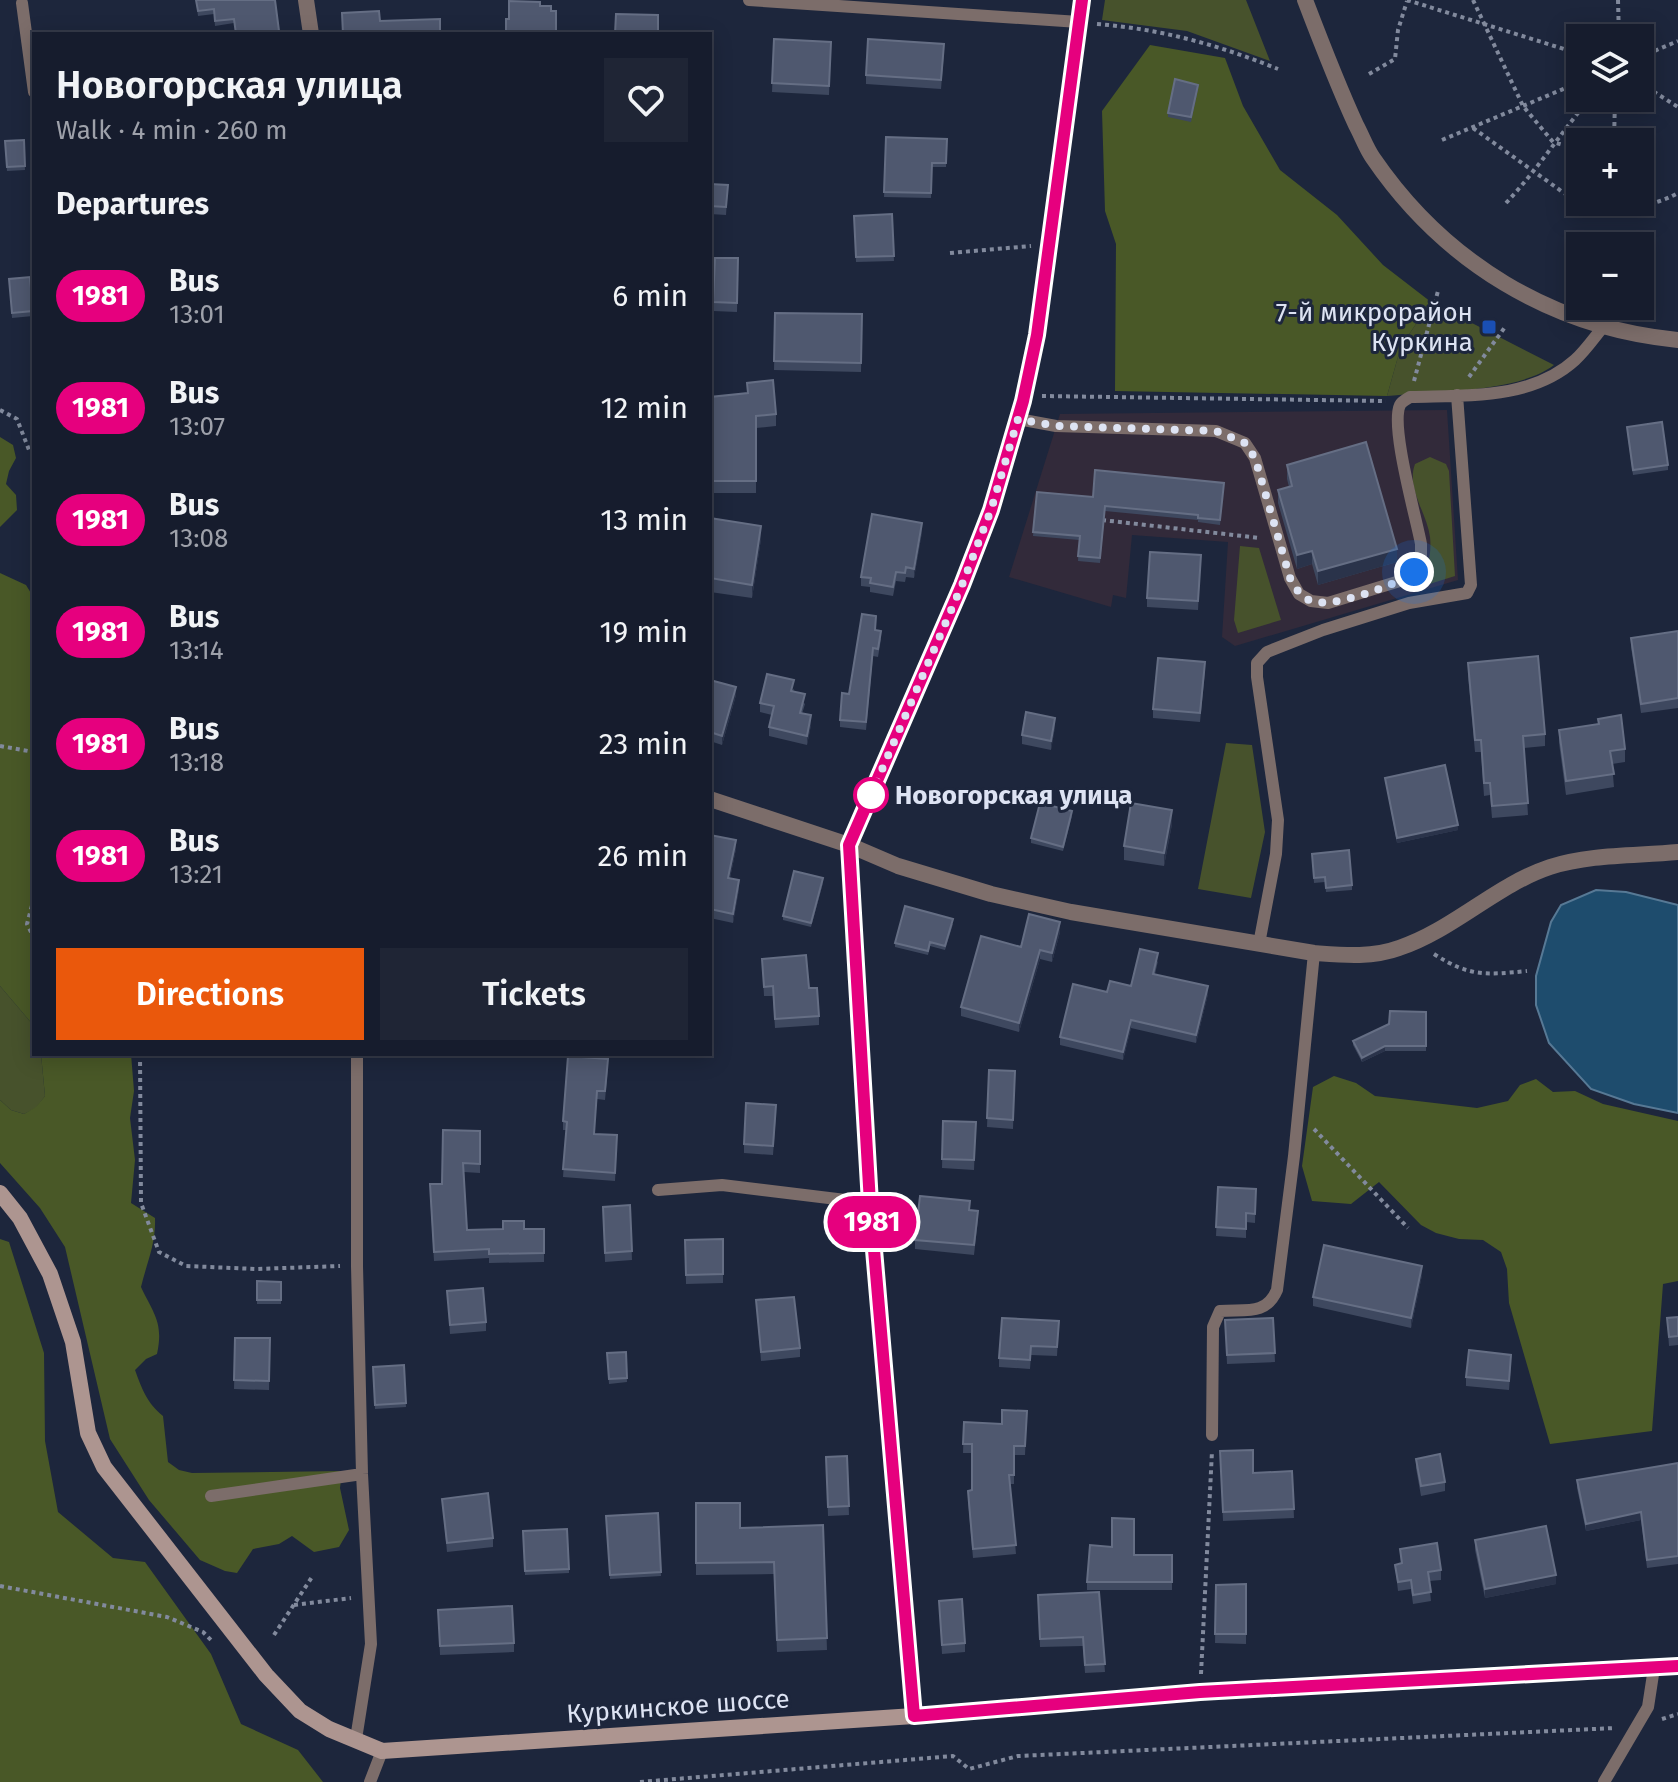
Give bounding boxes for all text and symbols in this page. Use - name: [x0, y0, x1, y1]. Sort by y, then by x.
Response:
- map controls: [1566, 24, 1654, 320]
- button: layers: [1566, 24, 1654, 112]
- button: heart: [604, 58, 688, 142]
- text: Новогорская улица: [56, 62, 403, 108]
- text: Walk · 4 min · 260 m: [56, 115, 288, 146]
- button: +: [1566, 128, 1654, 216]
- text: Departures: [56, 186, 209, 222]
- button: −: [1566, 232, 1654, 320]
- text: Bus: [169, 263, 219, 299]
- text: 6 min: [612, 278, 688, 314]
- text: 1981: [72, 279, 129, 312]
- place label: 7-й микрорайон Куркина: [1276, 297, 1473, 358]
- text: 13:01: [169, 299, 225, 330]
- marker: 7-й микрорайон Куркина: [1480, 318, 1498, 336]
- text: Bus: [169, 375, 219, 411]
- text: 12 min: [600, 390, 688, 426]
- text: 1981: [72, 391, 129, 424]
- text: 13:07: [169, 411, 225, 442]
- text: Bus: [169, 487, 219, 523]
- text: 13 min: [600, 502, 688, 538]
- text: 1981: [72, 503, 129, 536]
- text: 13:08: [169, 523, 228, 554]
- your location: [1394, 552, 1434, 592]
- text: Bus: [169, 599, 219, 635]
- text: 19 min: [600, 614, 688, 650]
- text: 1981: [72, 615, 129, 648]
- text: 13:14: [169, 635, 224, 666]
- text: Bus: [169, 711, 219, 747]
- text: 23 min: [599, 726, 688, 762]
- text: 1981: [72, 727, 129, 760]
- text: 13:18: [169, 747, 224, 778]
- marker: Новогорская улица: [854, 778, 888, 812]
- place label: Новогорская улица: [895, 780, 1132, 811]
- text: Bus: [169, 823, 219, 859]
- text: 26 min: [597, 838, 688, 874]
- text: 1981: [72, 839, 129, 872]
- text: 13:21: [169, 859, 223, 890]
- button: Directions: [56, 948, 364, 1040]
- button: Tickets: [380, 948, 688, 1040]
- line badge: 1981: [816, 1196, 928, 1248]
- text: 1981: [843, 1205, 901, 1238]
- street label: Куркинское шоссе: [565, 1683, 791, 1730]

